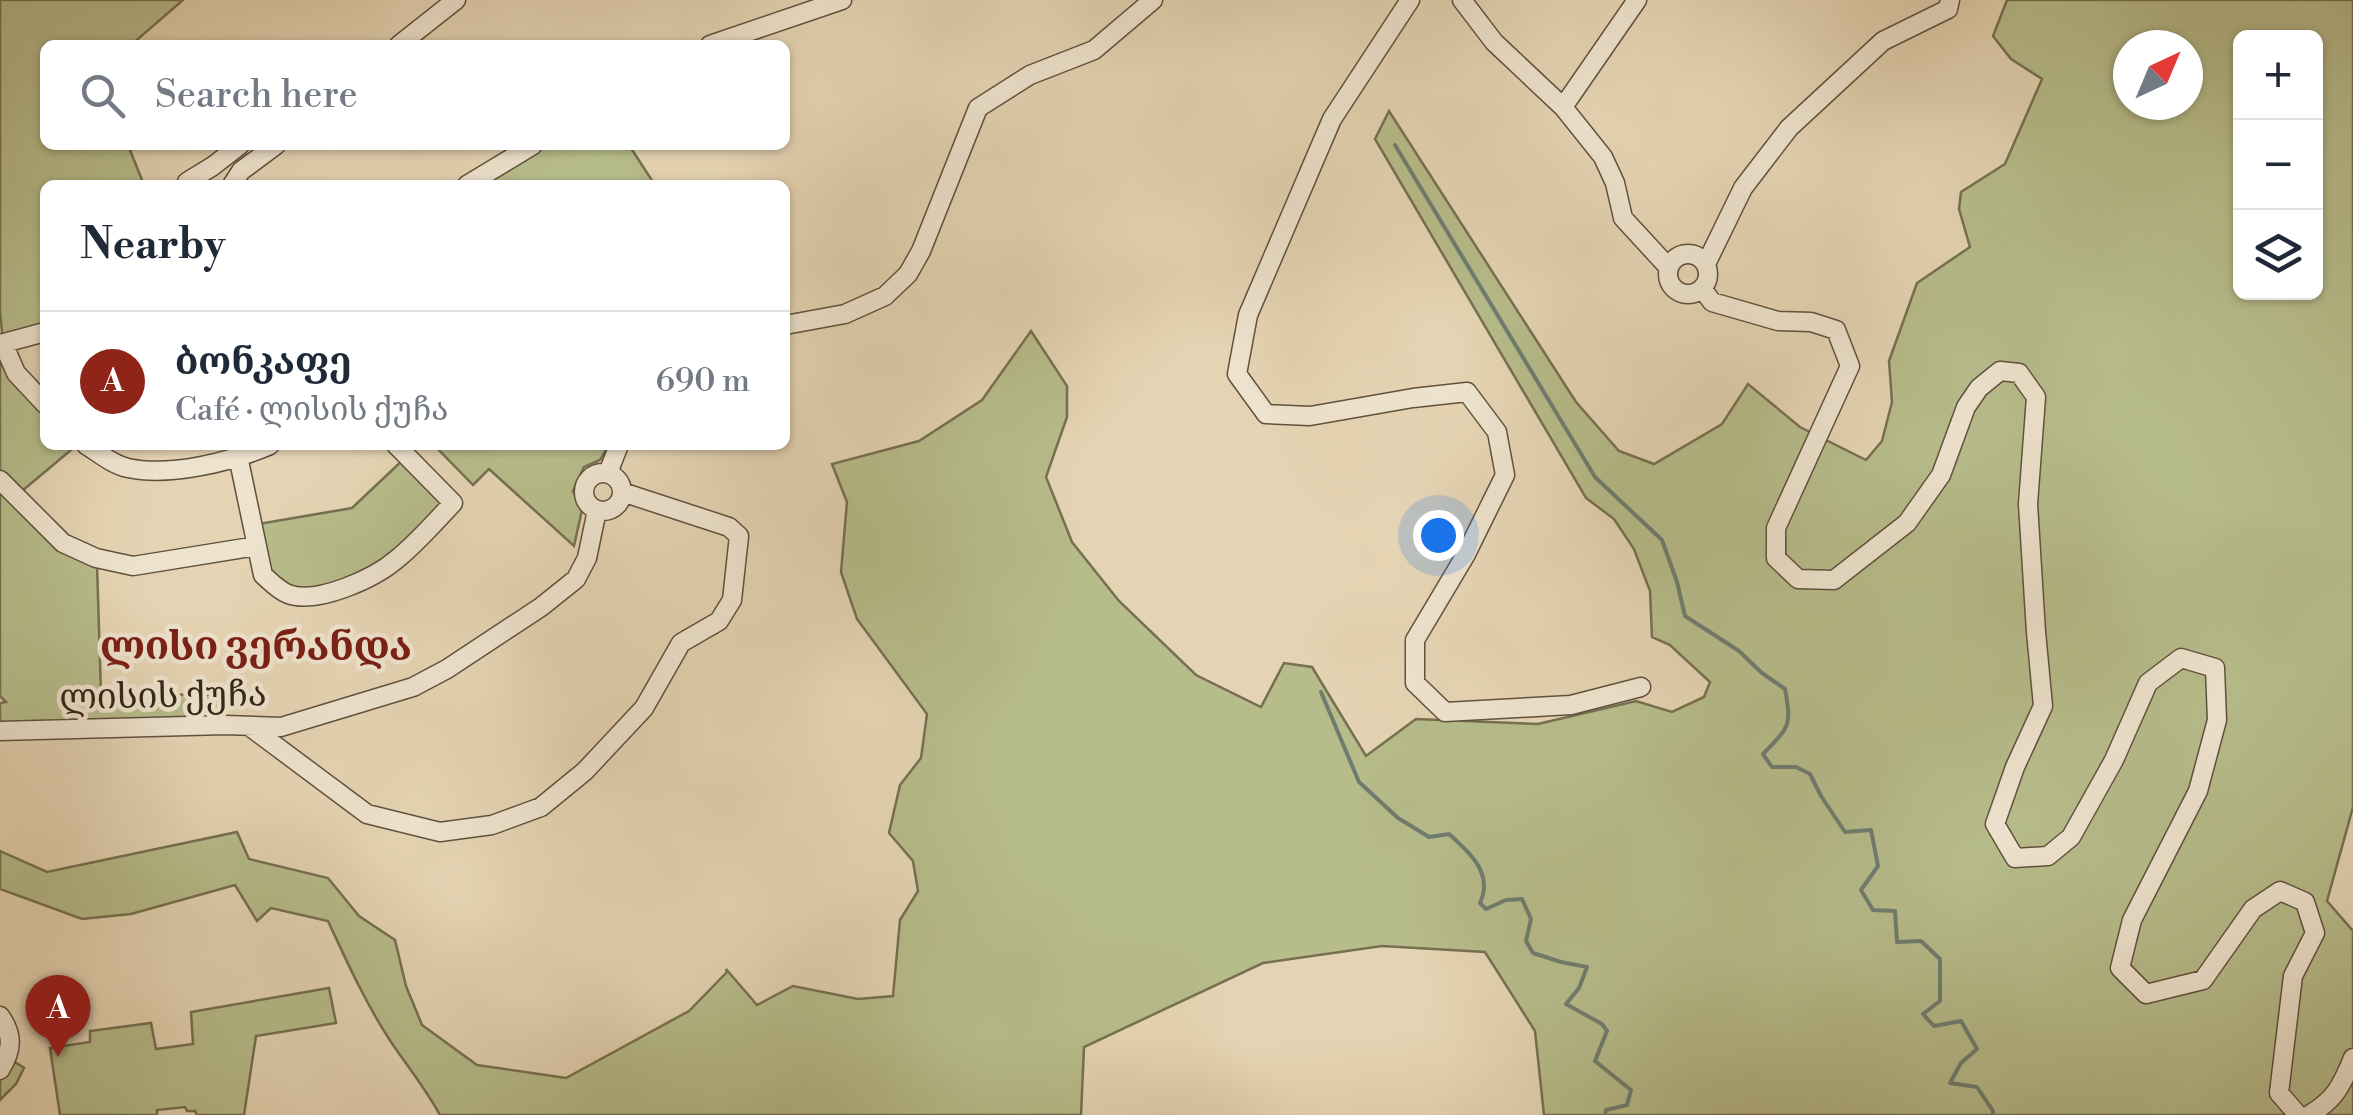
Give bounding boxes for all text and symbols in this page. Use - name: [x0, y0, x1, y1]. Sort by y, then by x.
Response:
- north arrow: [2113, 30, 2203, 120]
- map controls: [2233, 30, 2323, 300]
- button: +: [2233, 30, 2323, 120]
- search box: [40, 40, 790, 150]
- icon: search: [75, 68, 130, 123]
- text: Search here: [155, 72, 358, 119]
- button: −: [2233, 120, 2323, 210]
- button: layers: [2233, 210, 2323, 300]
- text: Nearby: [80, 219, 225, 272]
- text: ბონკაფე: [175, 339, 352, 386]
- text: A: [101, 361, 124, 401]
- text: 690 m: [655, 361, 750, 401]
- text: Café · ლისის ქუჩა: [175, 390, 448, 430]
- your location: [1413, 510, 1464, 561]
- district label: ლისი ვერანდა: [100, 622, 412, 672]
- street label: ლისის ქუჩა: [59, 673, 267, 720]
- pin: A: [26, 974, 90, 1057]

